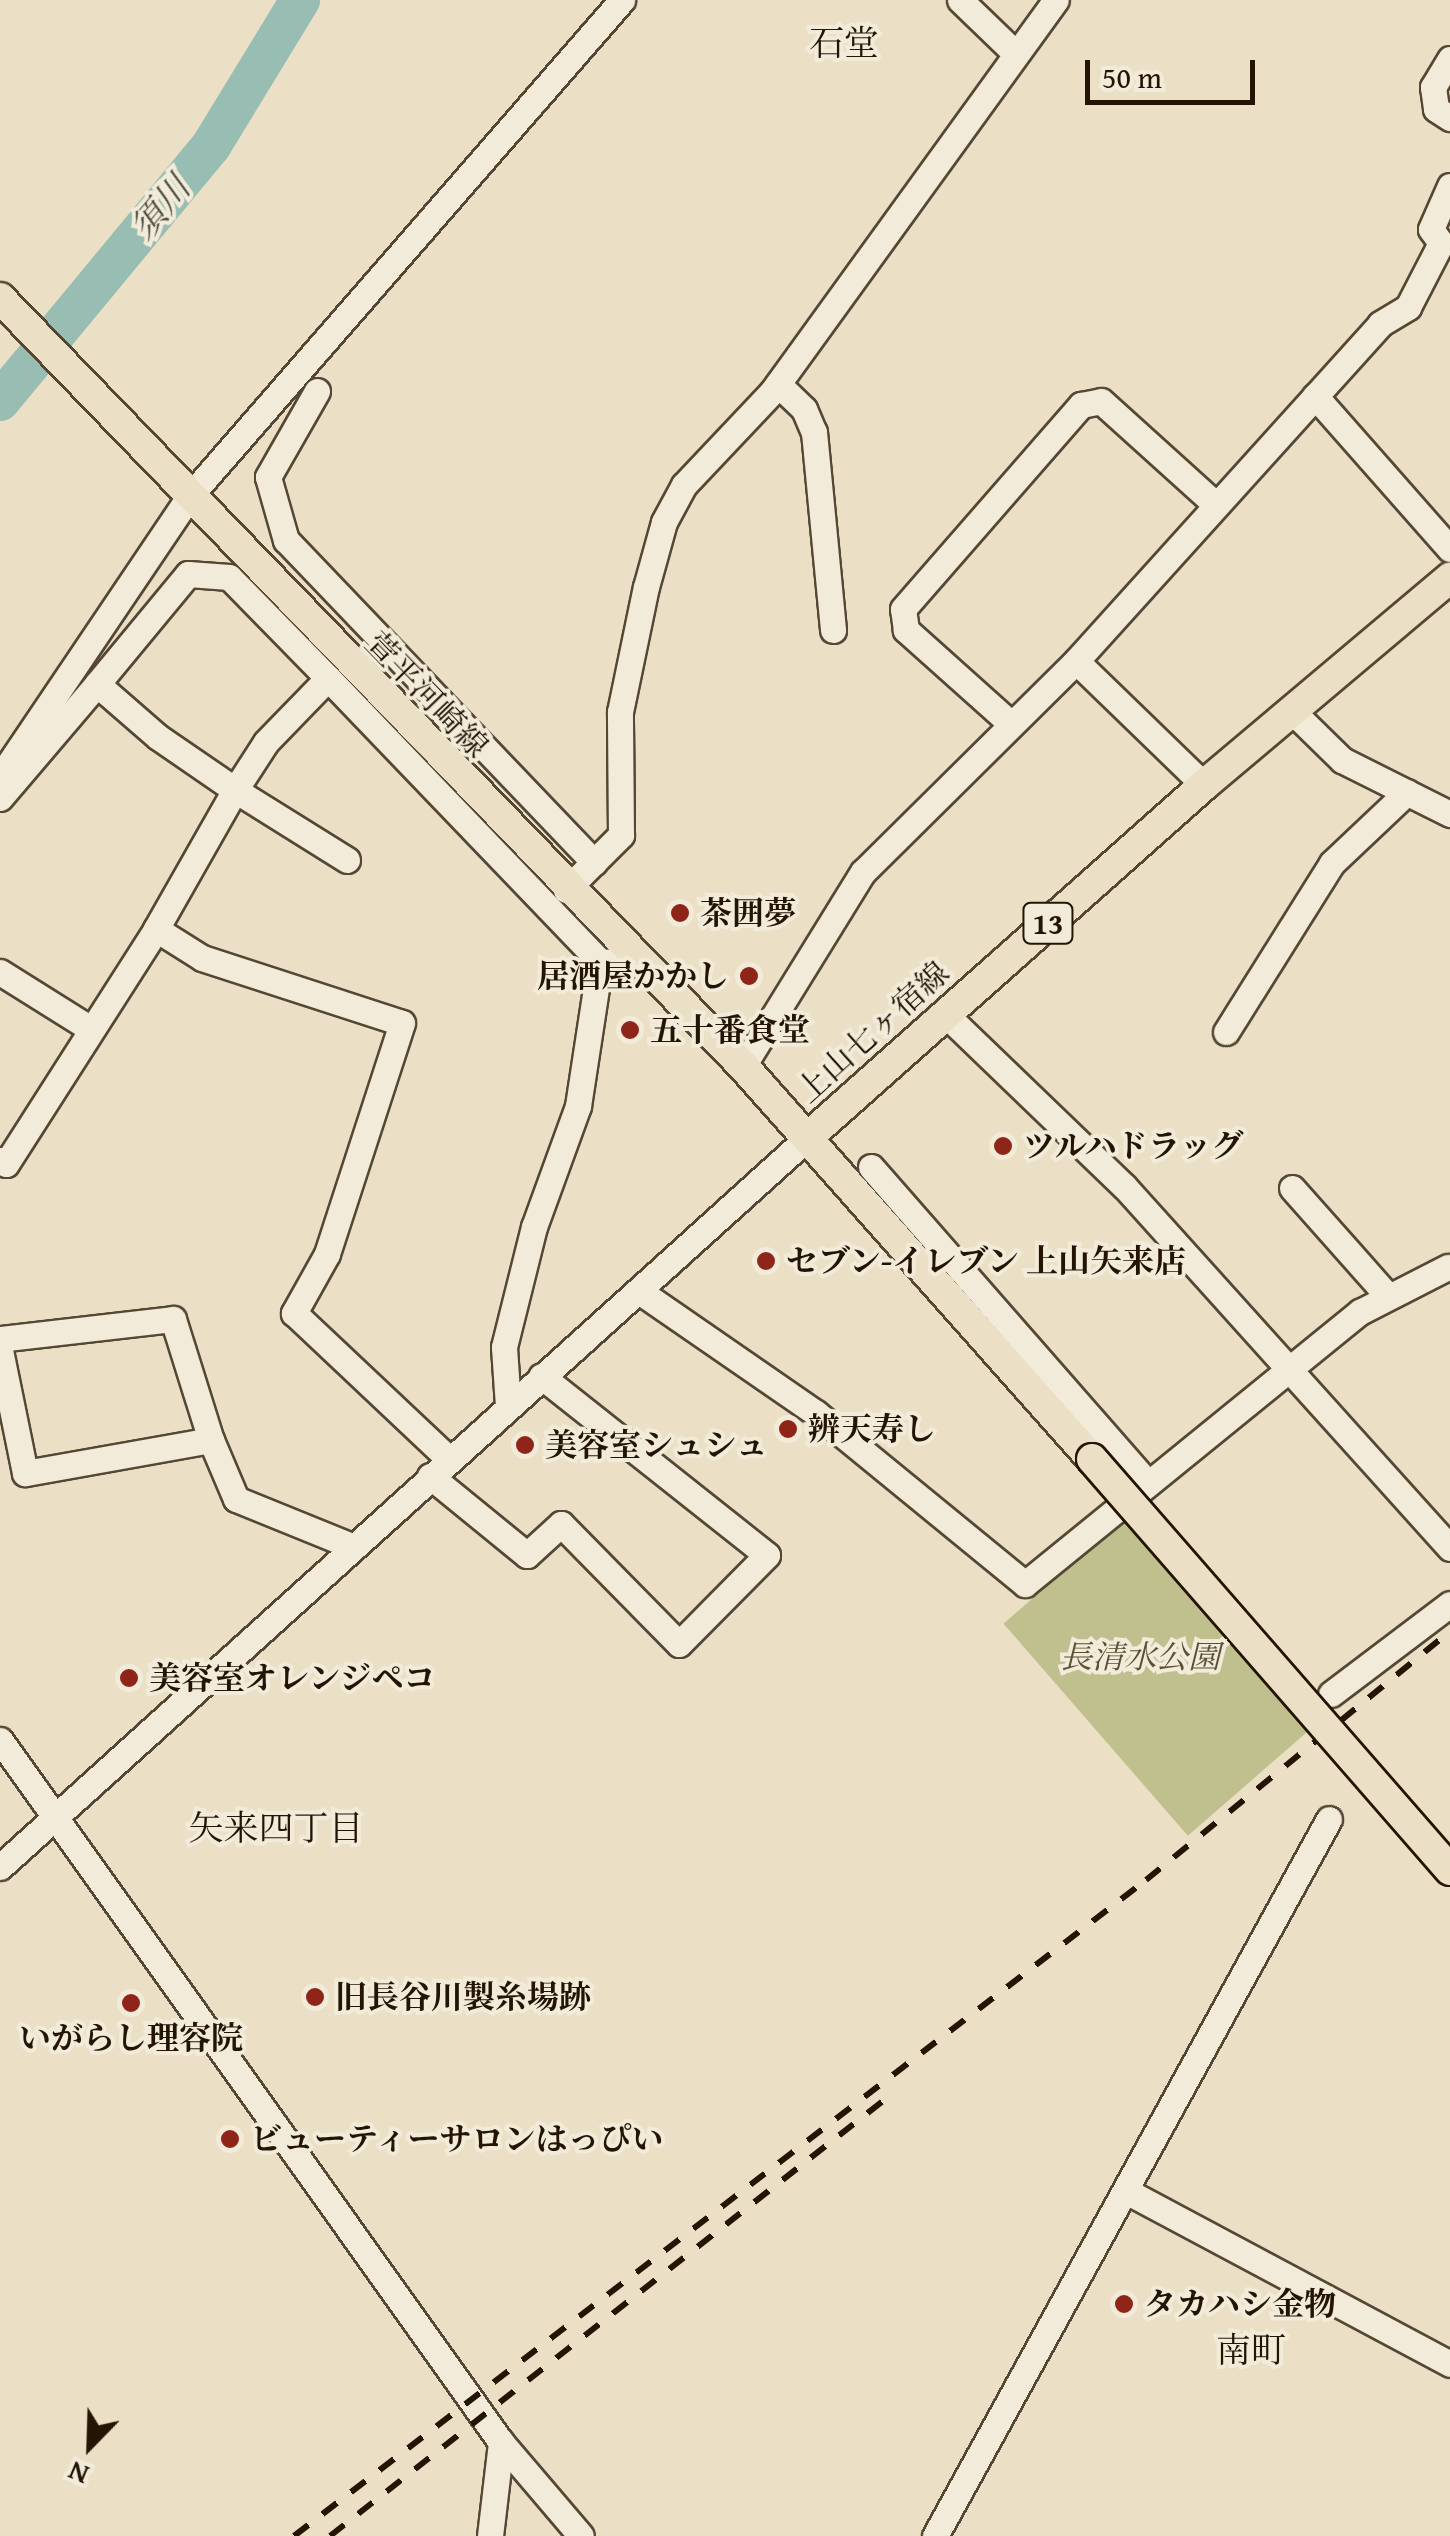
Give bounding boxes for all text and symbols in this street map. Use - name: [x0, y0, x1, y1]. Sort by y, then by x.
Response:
- district label: 石堂: [809, 22, 879, 64]
- scale bar: [1090, 40, 1260, 102]
- text: 50 m: [1102, 55, 1162, 99]
- water label: 須川: [121, 168, 199, 248]
- street label: 萱平河崎線: [358, 624, 496, 766]
- place label: 茶囲夢: [700, 894, 796, 932]
- road number: 13: [1020, 898, 1076, 948]
- marker: 茶囲夢: [669, 902, 691, 924]
- street label: 上山七ヶ宿線: [789, 953, 957, 1111]
- place label: 居酒屋かかし: [537, 957, 729, 995]
- marker: 居酒屋かかし: [738, 965, 760, 987]
- place label: 五十番食堂: [650, 1011, 810, 1049]
- marker: 五十番食堂: [619, 1019, 641, 1041]
- place label: ツルハドラッグ: [1023, 1127, 1247, 1165]
- marker: ツルハドラッグ: [992, 1135, 1014, 1157]
- place label: セブン-イレブン 上山矢来店: [786, 1242, 1189, 1280]
- marker: セブン-イレブン 上山矢来店: [755, 1250, 777, 1272]
- place label: 辨天寿し: [808, 1410, 936, 1448]
- marker: 辨天寿し: [777, 1418, 799, 1440]
- place label: 美容室シュシュ: [545, 1426, 769, 1464]
- marker: 美容室シュシュ: [514, 1434, 536, 1456]
- park label: 長清水公園: [1060, 1638, 1220, 1676]
- place label: 美容室オレンジペコ: [149, 1659, 437, 1697]
- marker: 美容室オレンジペコ: [118, 1667, 140, 1689]
- district label: 矢来四丁目: [189, 1807, 363, 1849]
- place label: 旧長谷川製糸場跡: [335, 1978, 591, 2016]
- marker: 旧長谷川製糸場跡: [304, 1986, 326, 2008]
- marker: いがらし理容院: [120, 1992, 142, 2014]
- place label: いがらし理容院: [19, 2019, 243, 2057]
- place label: ビューティーサロンはっぴい: [250, 2120, 666, 2158]
- marker: ビューティーサロンはっぴい: [219, 2128, 241, 2150]
- place label: タカハシ金物: [1144, 2285, 1336, 2323]
- marker: タカハシ金物: [1113, 2293, 1135, 2315]
- district label: 南町: [1216, 2329, 1286, 2371]
- north arrow: [40, 2396, 140, 2496]
- text: N: [61, 2452, 95, 2497]

